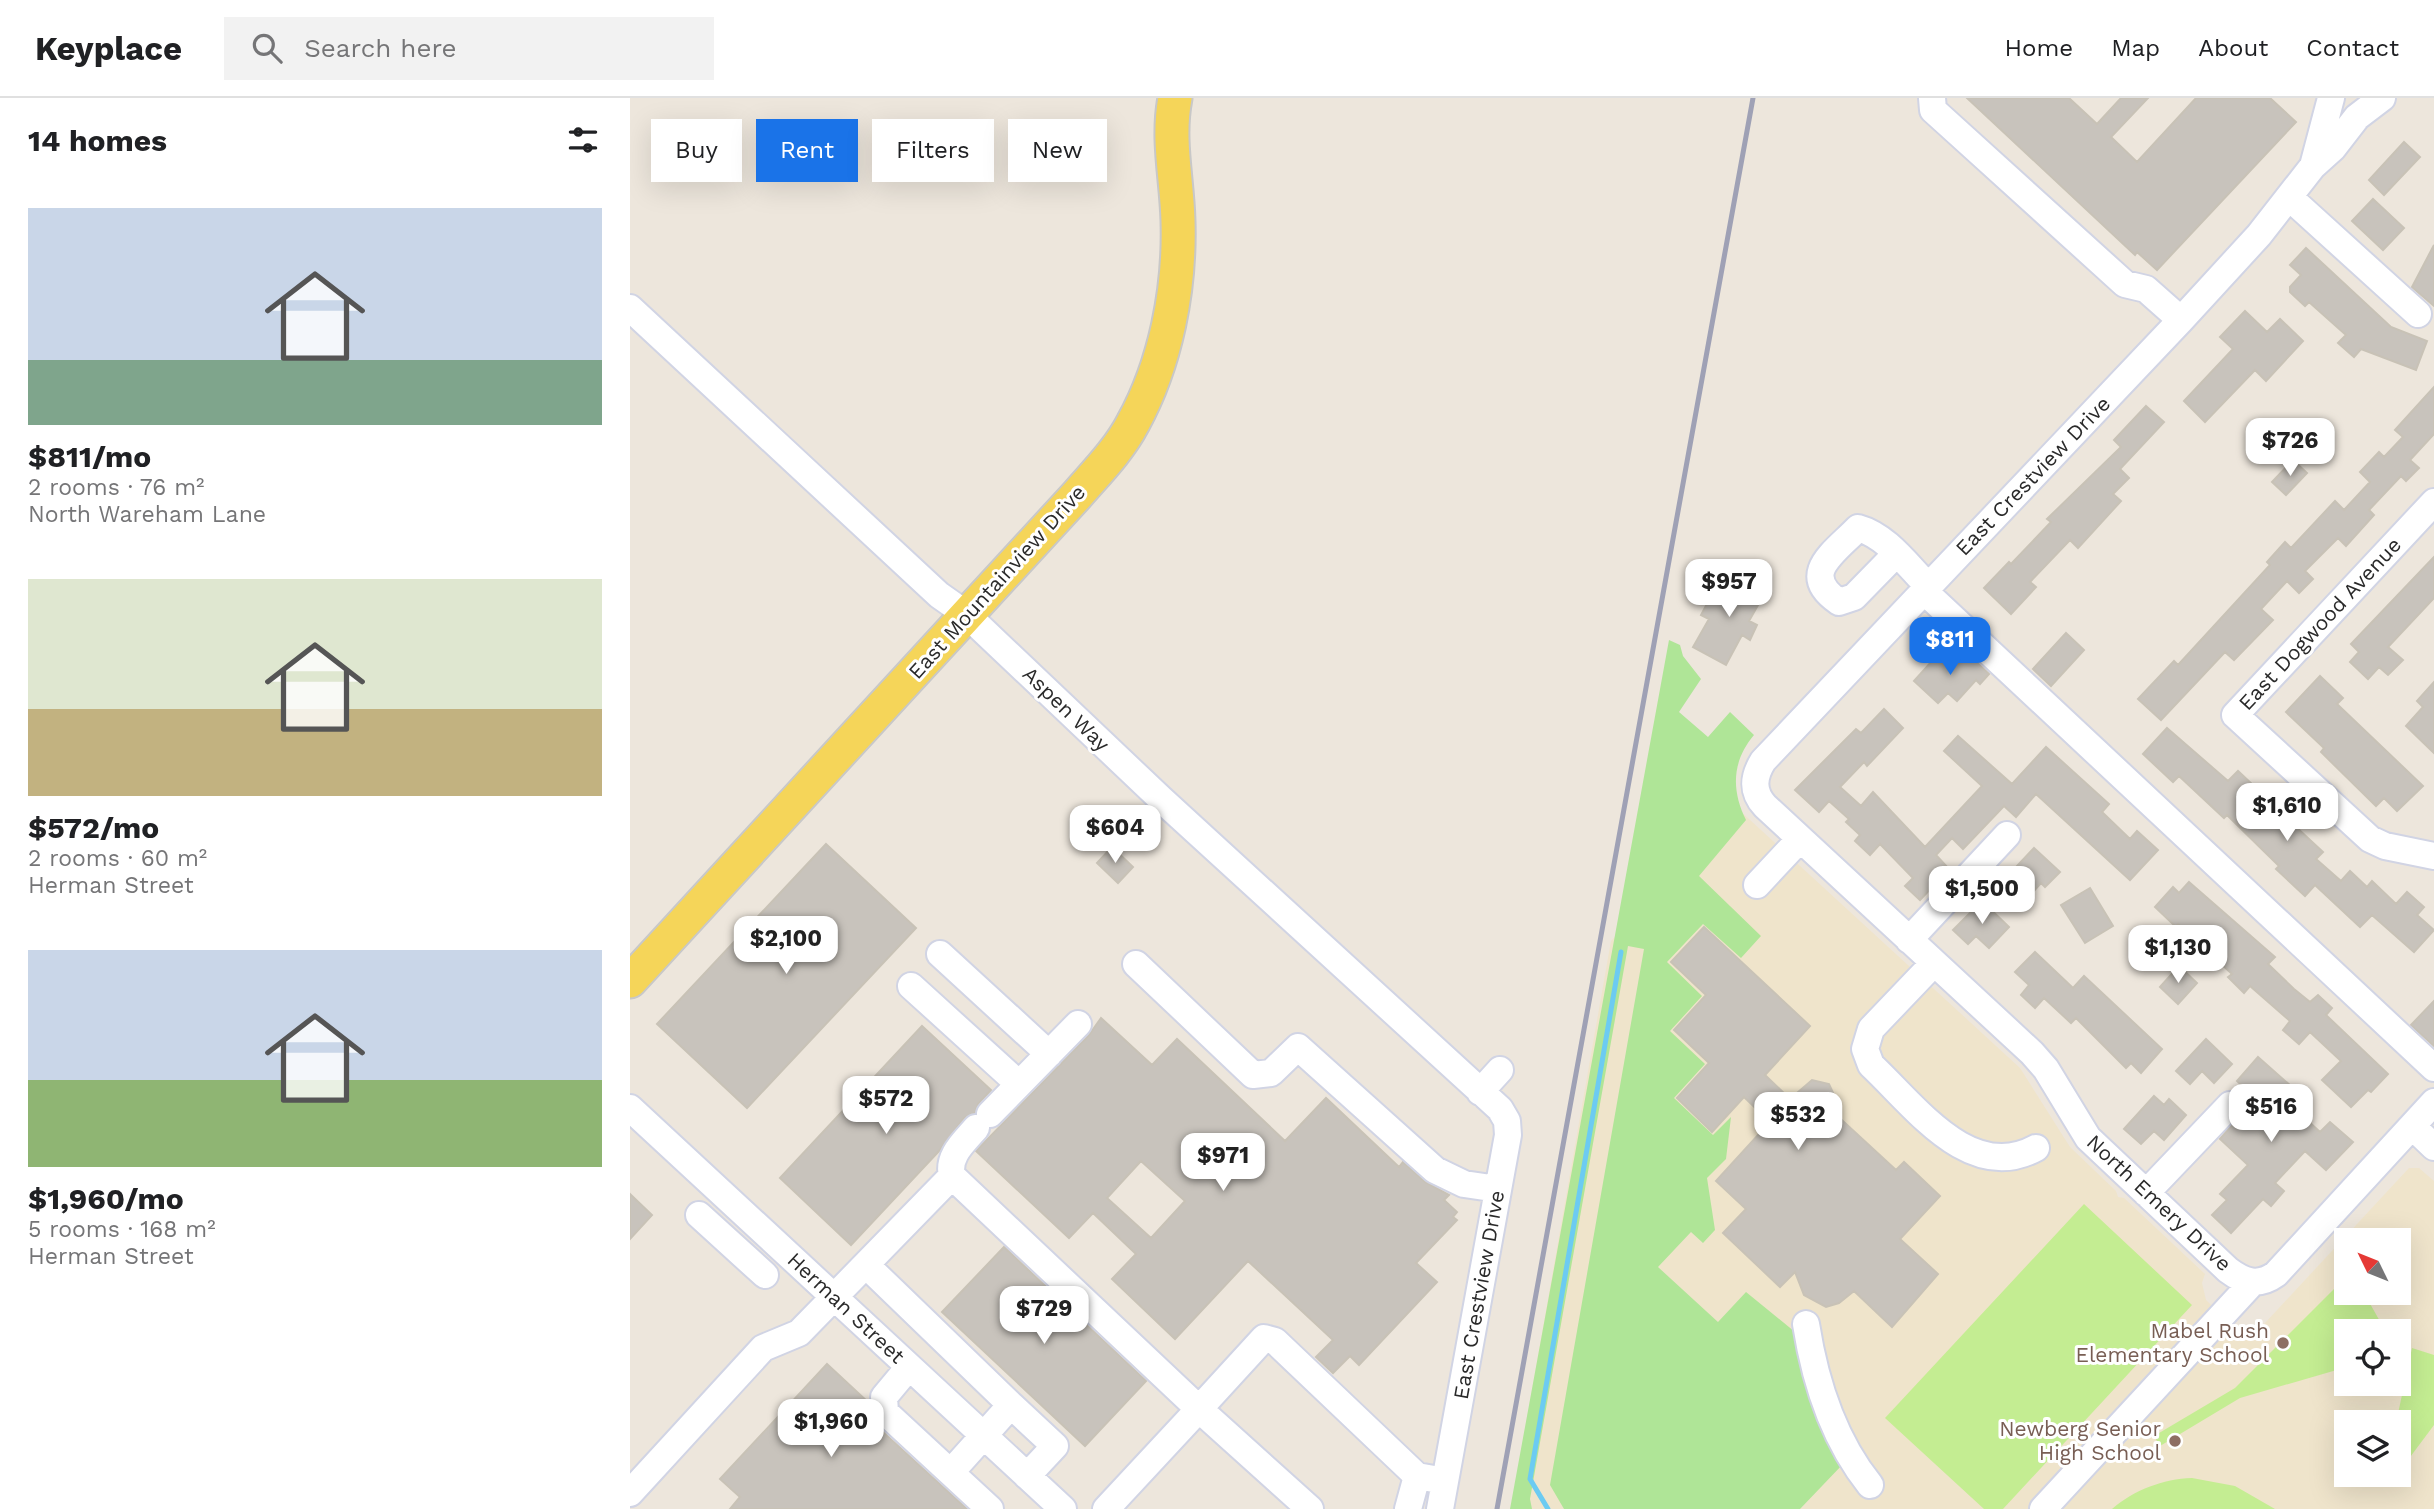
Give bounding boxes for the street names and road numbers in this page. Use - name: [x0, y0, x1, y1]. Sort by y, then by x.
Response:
- street label: East Crestview Drive: [1950, 391, 2115, 561]
- street label: East Mountainview Drive: [903, 480, 1090, 684]
- street label: East Dogwood Avenue: [2233, 532, 2406, 715]
- street label: Aspen Way: [1018, 661, 1115, 756]
- street label: North Emery Drive: [2082, 1129, 2237, 1276]
- street label: East Crestview Drive: [1448, 1188, 1509, 1401]
- street label: Herman Street: [783, 1247, 910, 1368]

